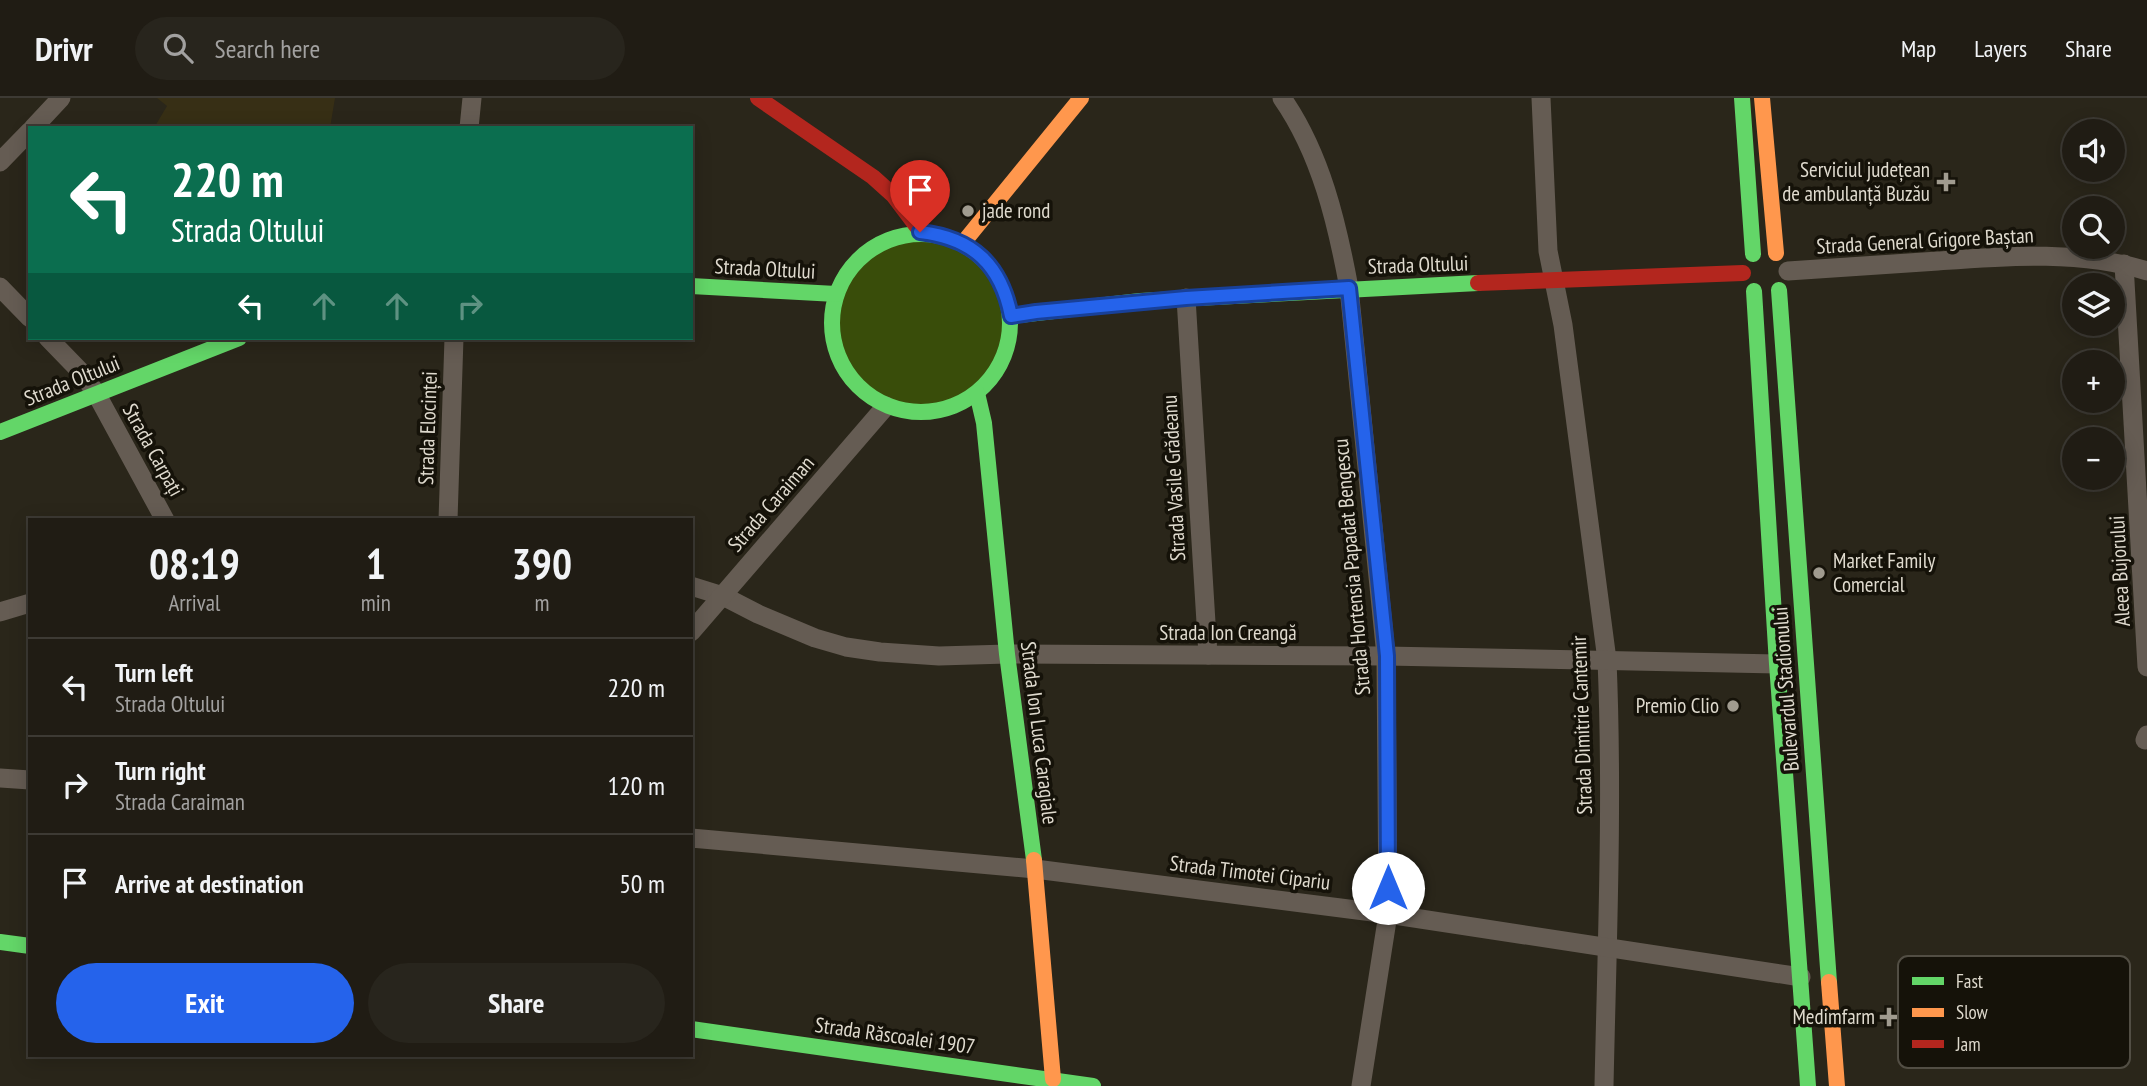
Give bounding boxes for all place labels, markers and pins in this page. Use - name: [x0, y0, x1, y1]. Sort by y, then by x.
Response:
- place label: Serviciul județean de ambulanță Buzău: [1782, 156, 1930, 207]
- pin: [890, 160, 950, 232]
- marker: Serviciul județean de ambulanță Buzău: [1936, 172, 1956, 192]
- place label: jade rond: [982, 197, 1050, 224]
- marker: jade rond: [960, 203, 976, 219]
- place label: Market Family Comercial: [1833, 547, 1936, 598]
- marker: Market Family Comercial: [1811, 565, 1827, 581]
- place label: Premio Clio: [1636, 692, 1719, 719]
- marker: Premio Clio: [1725, 698, 1741, 714]
- place label: Medimfarm: [1792, 1003, 1875, 1030]
- marker: Medimfarm: [1881, 1009, 1897, 1025]

